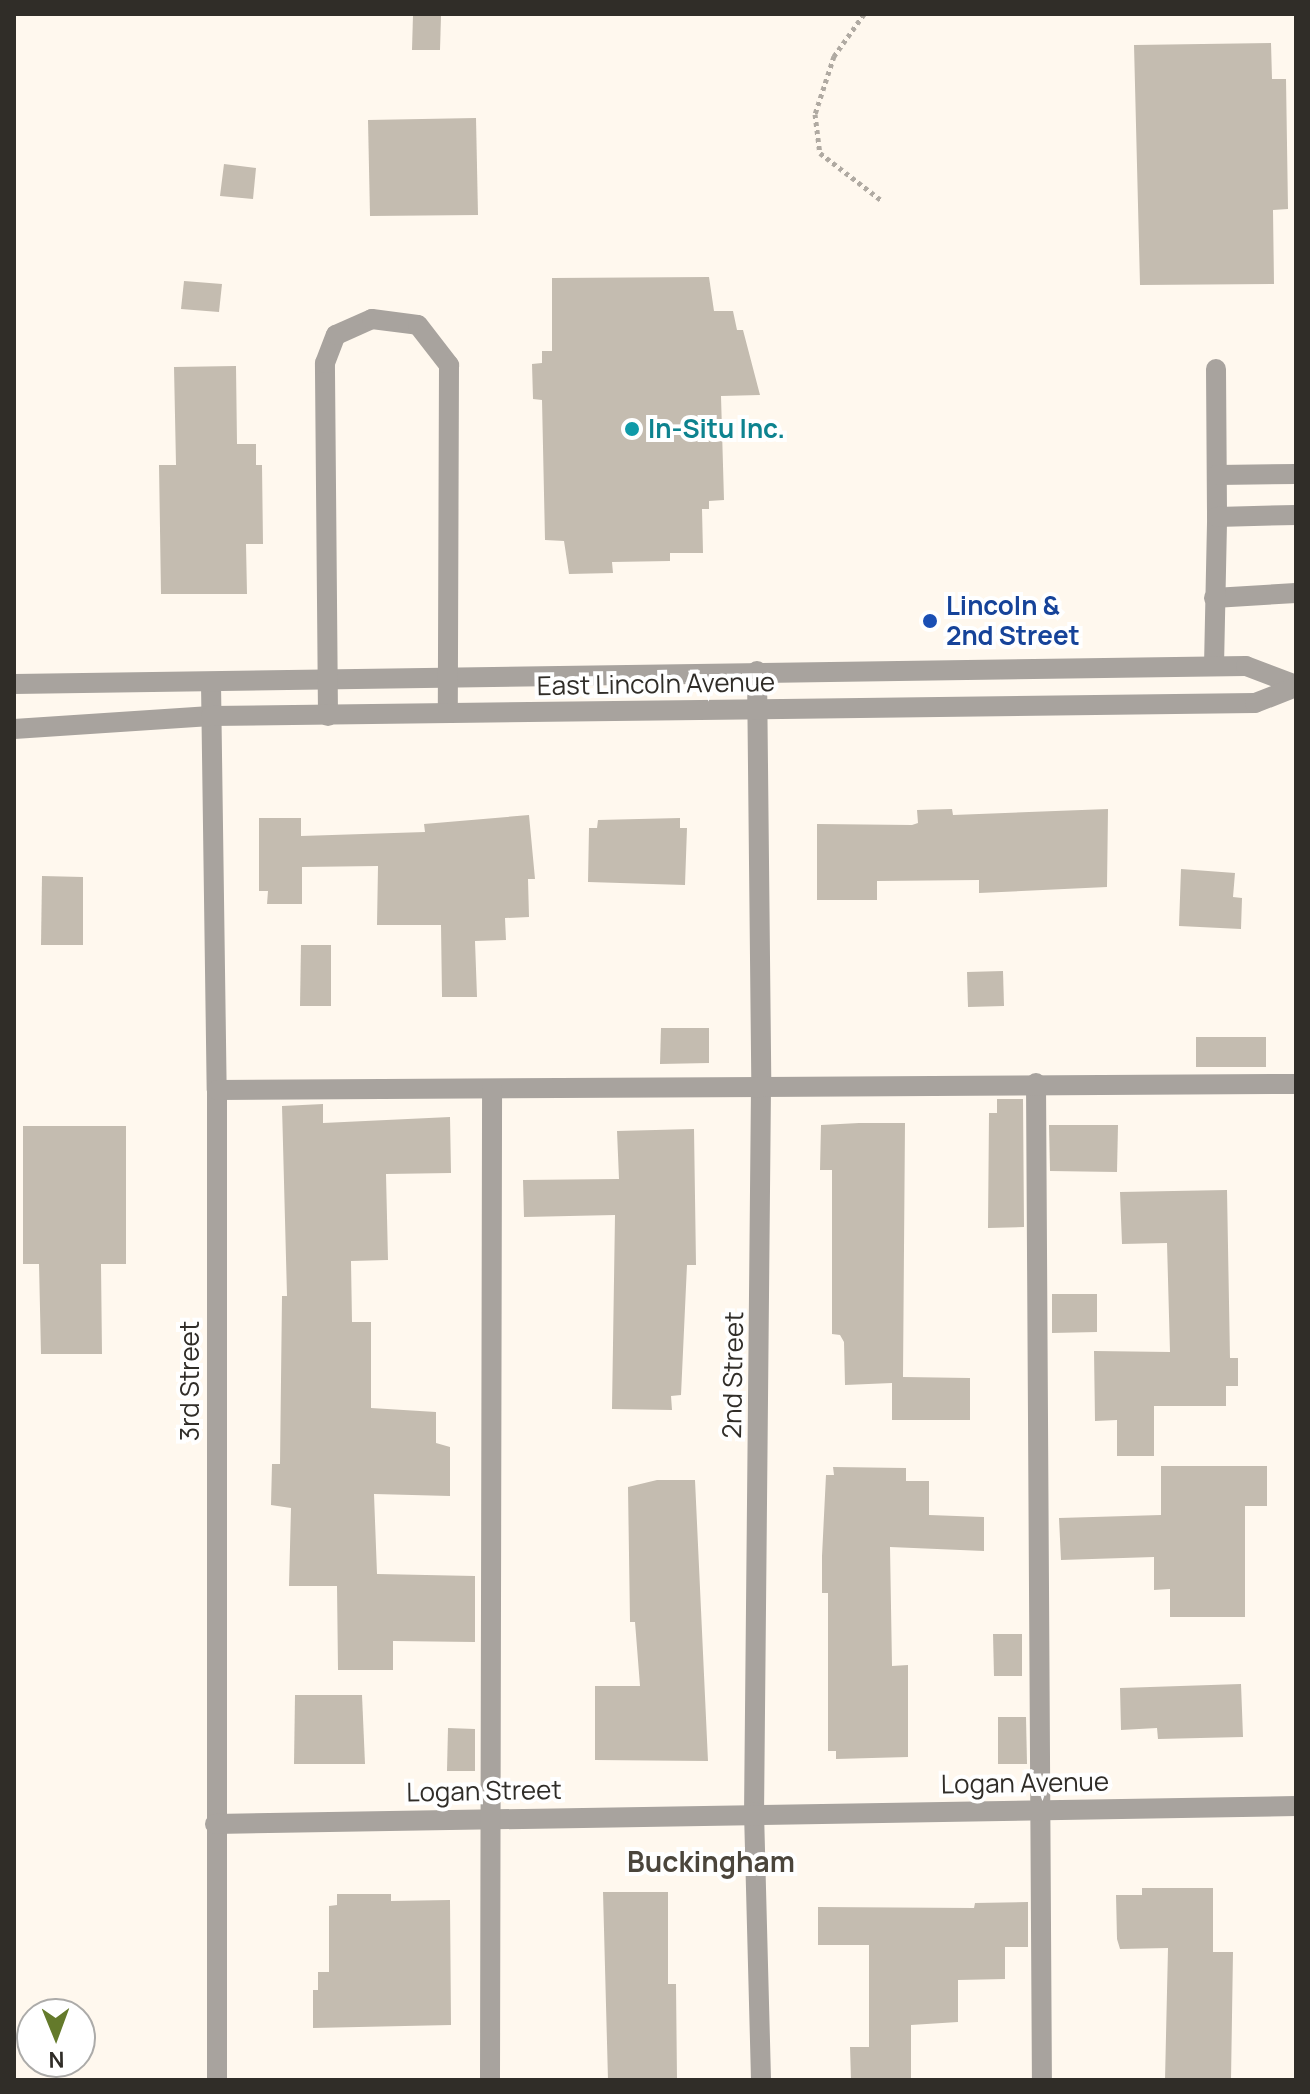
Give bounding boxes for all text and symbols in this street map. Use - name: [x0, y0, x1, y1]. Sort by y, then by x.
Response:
- place label: In-Situ Inc.: [648, 413, 785, 445]
- marker: In-Situ Inc.: [623, 420, 641, 438]
- place label: Lincoln & 2nd Street: [946, 590, 1080, 652]
- marker: Lincoln & 2nd Street: [921, 612, 939, 630]
- street label: East Lincoln Avenue: [537, 666, 775, 702]
- street label: 2nd Street: [716, 1311, 750, 1439]
- street label: 3rd Street: [174, 1321, 206, 1441]
- street label: Logan Avenue: [941, 1766, 1109, 1800]
- street label: Logan Street: [406, 1774, 562, 1808]
- district label: Buckingham: [627, 1844, 795, 1878]
- north arrow: [16, 1998, 96, 2078]
- text: N: [48, 2045, 65, 2075]

